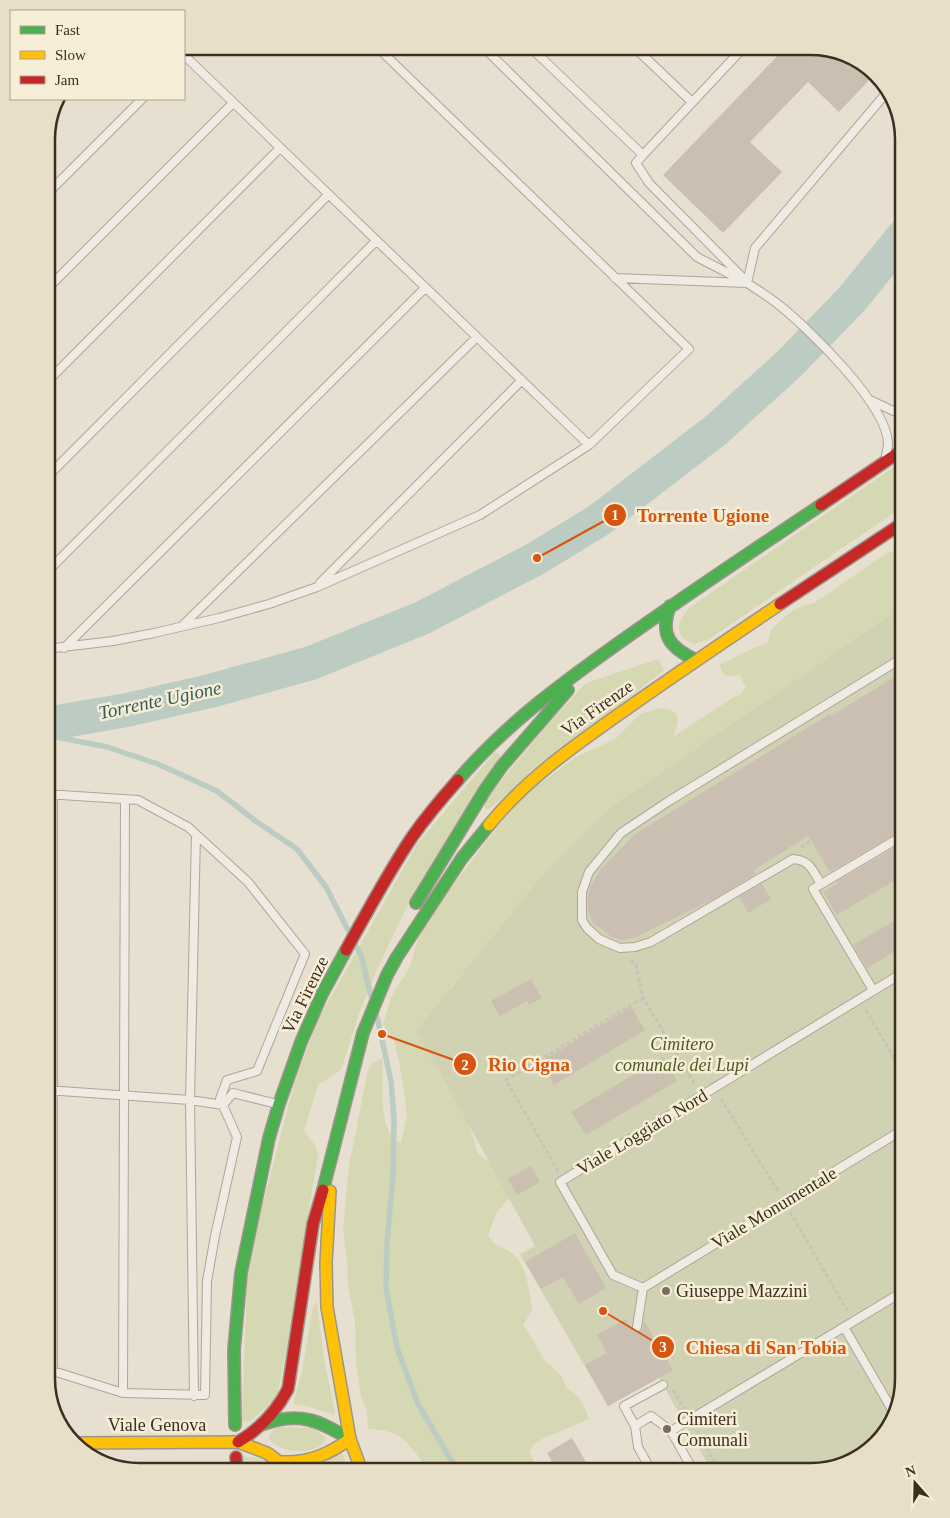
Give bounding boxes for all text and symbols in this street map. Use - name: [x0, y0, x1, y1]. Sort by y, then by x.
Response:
- legend: [10, 10, 185, 100]
- text: Fast: [55, 22, 81, 38]
- text: Slow: [55, 47, 86, 63]
- text: Jam: [55, 72, 79, 88]
- callout: Torrente Ugione: [602, 498, 780, 532]
- text: Torrente Ugione: [637, 505, 769, 526]
- text: 1: [611, 507, 619, 523]
- street label: Via Firenze: [557, 676, 637, 740]
- water label: Torrente Ugione: [97, 677, 223, 723]
- street label: Via Firenze: [278, 953, 332, 1037]
- park label: Cimitero comunale dei Lupi: [615, 1034, 749, 1075]
- callout: Rio Cigna: [453, 1047, 579, 1081]
- text: Rio Cigna: [488, 1054, 570, 1075]
- text: 2: [461, 1057, 469, 1073]
- street label: Viale Loggiato Nord: [573, 1085, 711, 1179]
- street label: Viale Monumentale: [708, 1163, 840, 1253]
- place label: Giuseppe Mazzini: [676, 1281, 807, 1301]
- marker: Giuseppe Mazzini: [660, 1285, 672, 1297]
- callout: Chiesa di San Tobia: [651, 1330, 857, 1364]
- text: Chiesa di San Tobia: [685, 1337, 847, 1358]
- text: 3: [659, 1339, 667, 1355]
- place label: Cimiteri Comunali: [677, 1409, 748, 1450]
- street label: Viale Genova: [108, 1415, 206, 1435]
- marker: Cimiteri Comunali: [661, 1423, 673, 1435]
- north arrow: [890, 1458, 940, 1508]
- text: N: [903, 1462, 918, 1480]

